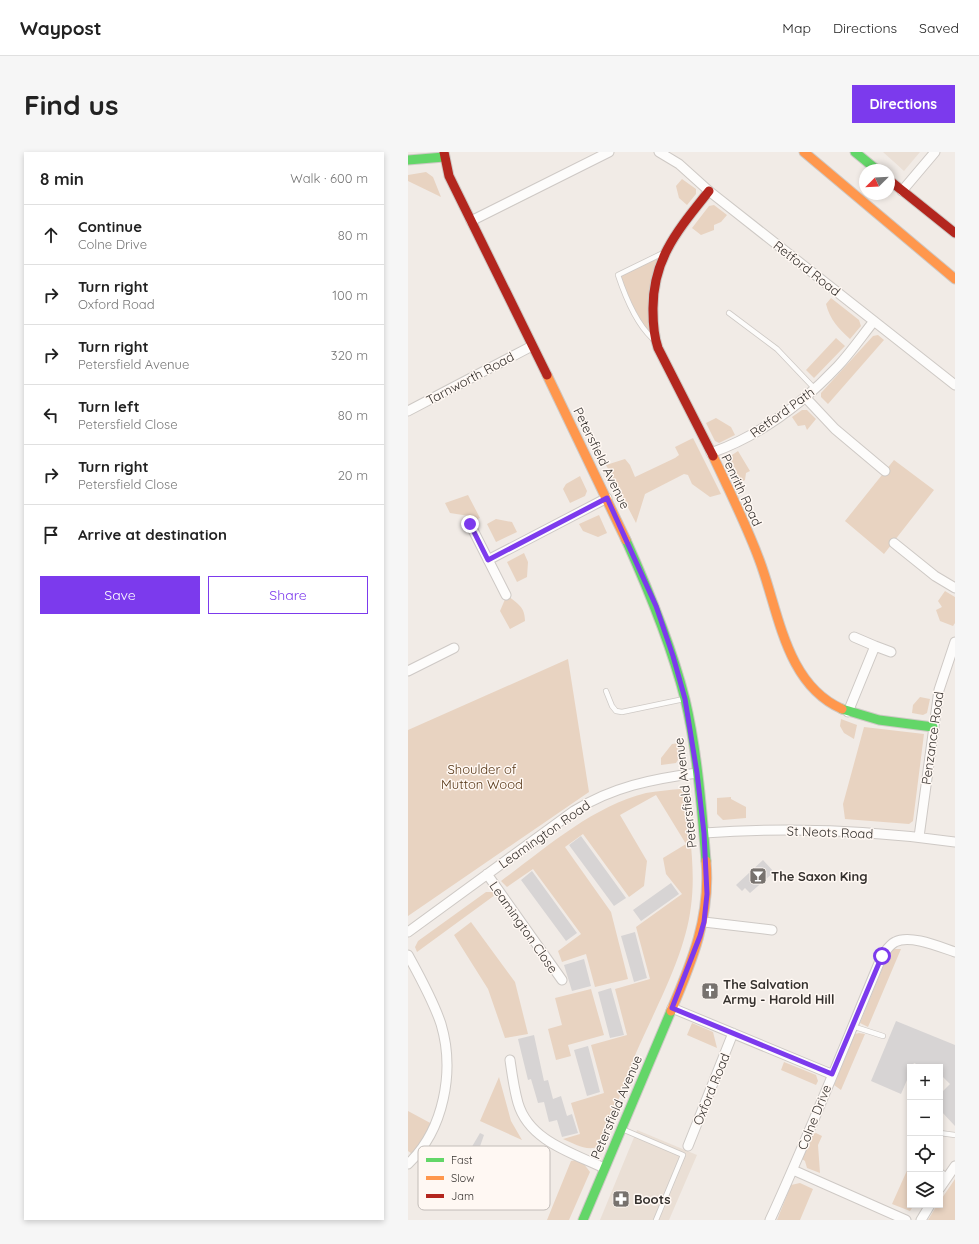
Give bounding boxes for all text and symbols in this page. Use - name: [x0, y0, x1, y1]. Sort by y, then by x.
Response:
- text: Waypost: [20, 16, 102, 40]
- text: Map: [782, 19, 811, 37]
- text: Directions: [833, 19, 897, 37]
- text: Saved: [919, 19, 959, 37]
- button: Directions: [852, 85, 955, 123]
- text: Find us: [24, 87, 118, 122]
- north arrow: [859, 164, 895, 200]
- text: 8 min: [40, 168, 84, 189]
- text: Walk · 600 m: [290, 170, 368, 186]
- text: Continue: [78, 217, 142, 236]
- icon: ahead: [40, 224, 62, 246]
- text: 80 m: [338, 227, 368, 243]
- text: Colne Drive: [78, 236, 147, 252]
- street label: Retford Road: [770, 237, 844, 299]
- text: Turn right: [78, 277, 149, 296]
- icon: right: [40, 284, 62, 306]
- text: 100 m: [332, 287, 368, 303]
- text: Oxford Road: [78, 296, 155, 312]
- text: Turn right: [78, 337, 149, 356]
- icon: right: [40, 344, 62, 366]
- text: 320 m: [331, 347, 368, 363]
- street label: Tarnworth Road: [423, 348, 517, 408]
- text: Petersfield Avenue: [78, 356, 189, 372]
- street label: Retford Path: [747, 383, 817, 441]
- text: Turn left: [78, 397, 140, 416]
- icon: left: [40, 404, 62, 426]
- street label: Petersfield Avenue: [570, 404, 634, 512]
- text: 80 m: [338, 407, 368, 423]
- text: Petersfield Close: [78, 416, 177, 432]
- street label: Penrith Road: [718, 451, 766, 529]
- text: Turn right: [78, 457, 149, 476]
- icon: right: [40, 464, 62, 486]
- text: 20 m: [338, 467, 368, 483]
- text: Petersfield Close: [78, 476, 177, 492]
- route end: [461, 515, 479, 533]
- icon: arrive: [40, 524, 62, 546]
- text: Arrive at destination: [78, 525, 227, 544]
- button: Save: [40, 576, 200, 614]
- button: Share: [208, 576, 368, 614]
- street label: Penzance Road: [918, 690, 946, 786]
- street label: Petersfield Avenue: [670, 737, 700, 849]
- park label: Shoulder of Mutton Wood: [441, 761, 523, 792]
- street label: Leamington Road: [495, 796, 593, 872]
- street label: St Neots Road: [786, 822, 874, 842]
- bar icon: The Saxon King: [748, 866, 768, 886]
- place label: The Saxon King: [771, 868, 867, 884]
- street label: Leamington Close: [486, 878, 562, 976]
- route start: [873, 947, 891, 965]
- place label: The Salvation Army - Harold Hill: [723, 976, 835, 1007]
- church icon: The Salvation Army - Harold Hill: [700, 981, 720, 1001]
- street label: Oxford Road: [689, 1051, 733, 1127]
- street label: Petersfield Avenue: [587, 1053, 645, 1161]
- map controls: [907, 1064, 943, 1208]
- button: +: [907, 1064, 943, 1100]
- street label: Colne Drive: [794, 1082, 834, 1152]
- button: −: [907, 1100, 943, 1136]
- button: locate: [907, 1136, 943, 1172]
- legend: [418, 1146, 550, 1210]
- text: Fast: [451, 1153, 473, 1167]
- text: Slow: [451, 1171, 475, 1185]
- button: layers: [907, 1172, 943, 1208]
- text: Jam: [451, 1189, 474, 1203]
- pharmacy icon: Boots: [611, 1189, 631, 1209]
- place label: Boots: [634, 1191, 671, 1207]

